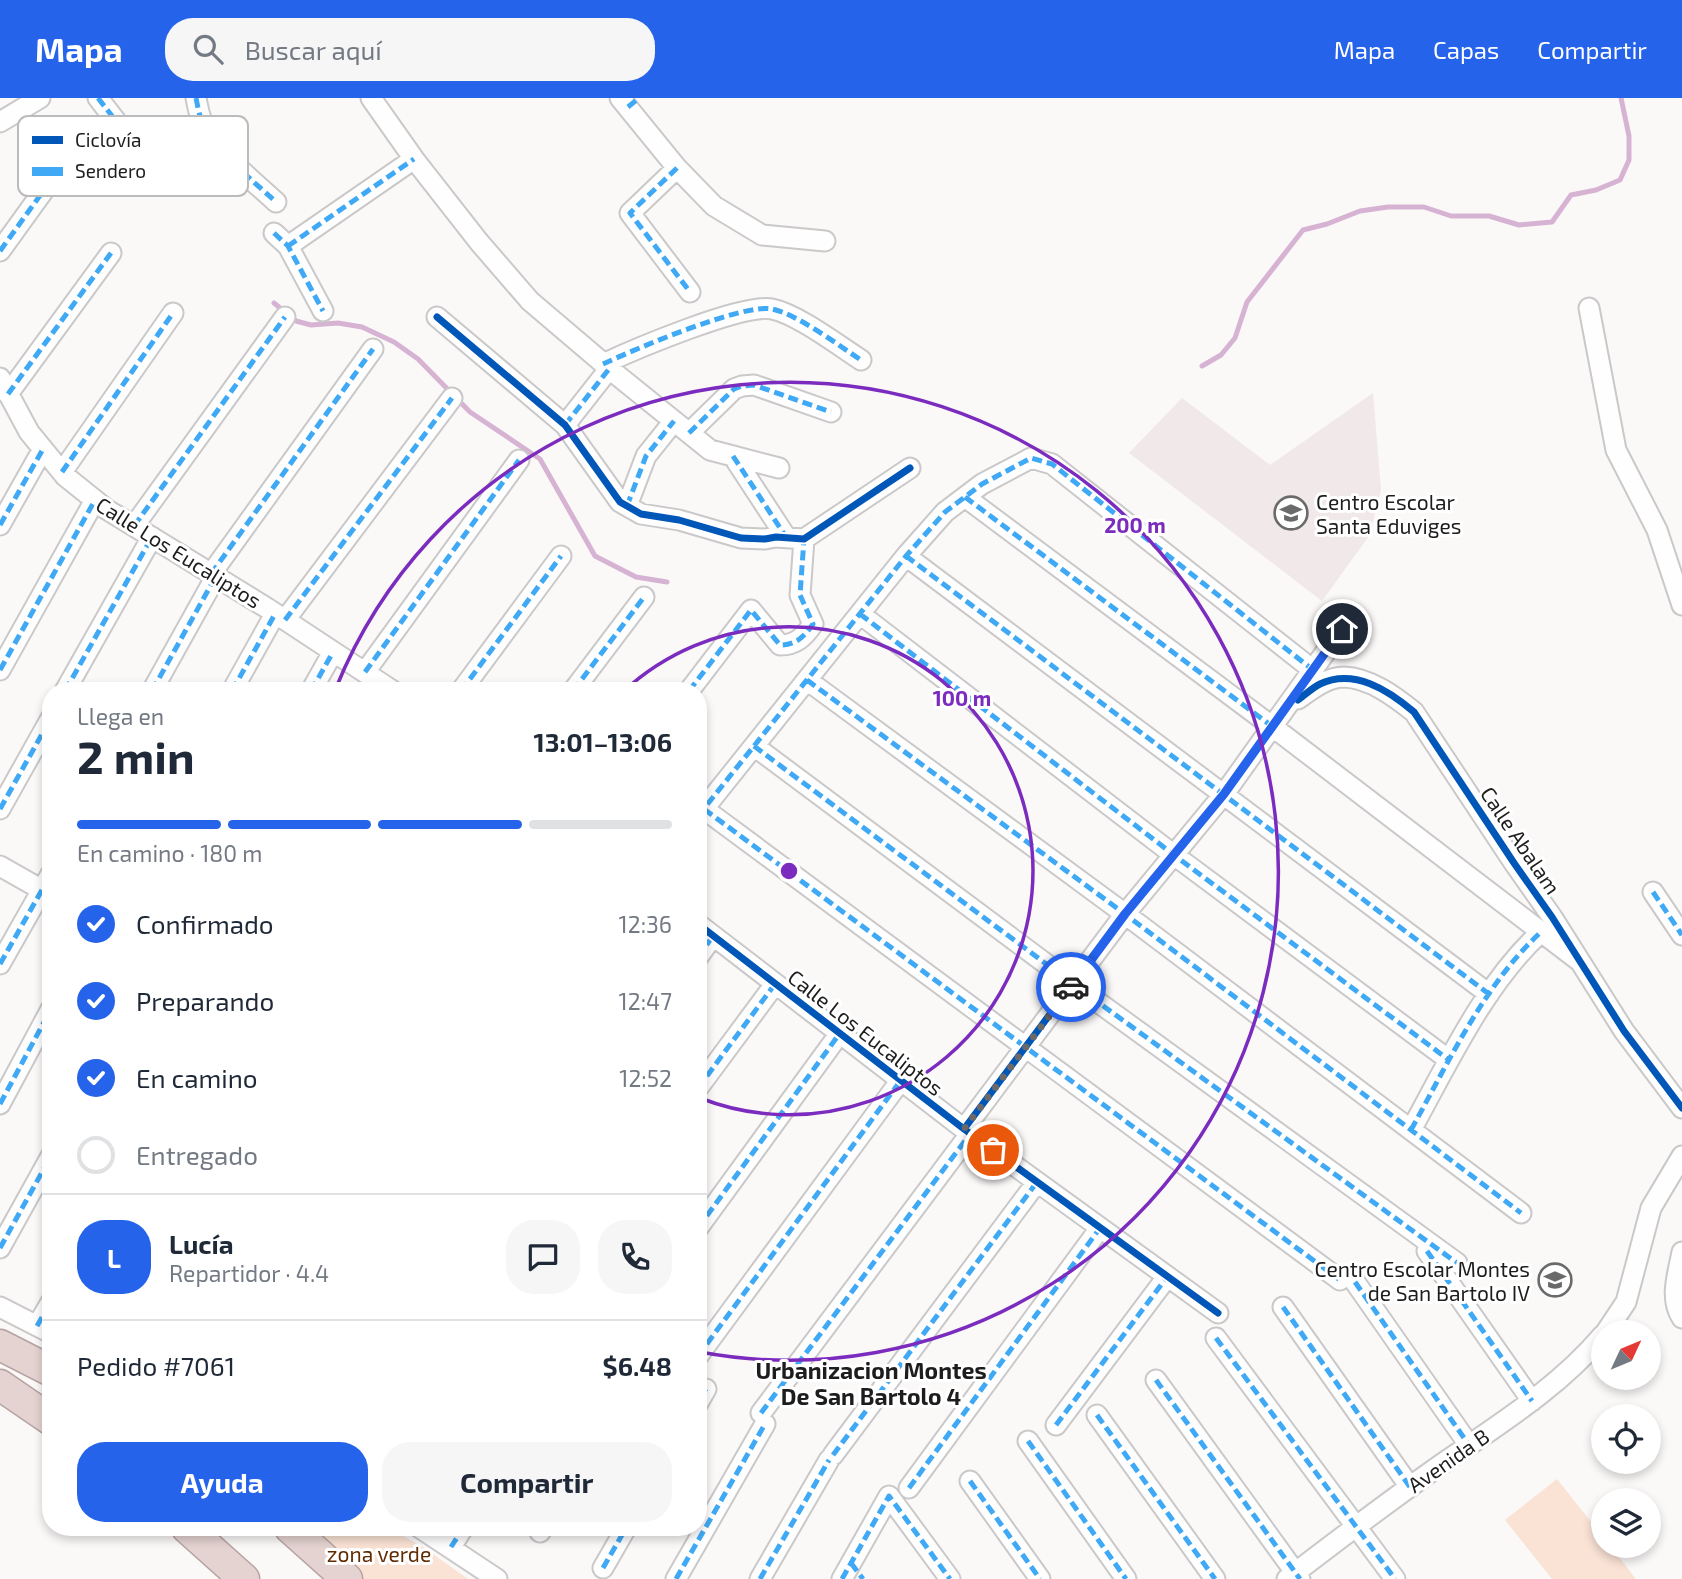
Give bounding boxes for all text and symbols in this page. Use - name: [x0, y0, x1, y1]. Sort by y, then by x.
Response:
- search box: [165, 18, 655, 81]
- text: Mapa: [35, 29, 123, 69]
- icon: search: [189, 30, 227, 68]
- text: Buscar aquí: [245, 34, 382, 65]
- text: Mapa: [1334, 35, 1395, 64]
- text: Capas: [1433, 35, 1499, 64]
- text: Compartir: [1537, 35, 1647, 64]
- legend: [18, 116, 248, 196]
- text: Ciclovía: [75, 128, 141, 151]
- text: Sendero: [75, 159, 146, 182]
- place label: Centro Escolar Santa Eduviges: [1316, 489, 1461, 538]
- street label: Calle Los Eucaliptos: [92, 491, 266, 613]
- school or university icon: Centro Escolar Santa Eduviges: [1272, 494, 1310, 532]
- text: 200 m: [1104, 512, 1166, 537]
- pin: [1312, 599, 1372, 659]
- icon: home: [1323, 610, 1361, 648]
- text: 100 m: [933, 685, 991, 710]
- text: Llega en: [77, 702, 164, 730]
- text: 13:01–13:06: [534, 726, 672, 757]
- text: 2 min: [77, 728, 195, 783]
- street label: Calle Abalam: [1476, 782, 1566, 898]
- text: En camino · 180 m: [77, 839, 262, 867]
- centre of rings: [777, 859, 801, 883]
- icon: check: [77, 905, 115, 943]
- text: Confirmado: [136, 908, 274, 939]
- text: 12:36: [619, 910, 672, 938]
- courier: [1036, 952, 1106, 1022]
- street label: Calle Los Eucaliptos: [784, 964, 948, 1100]
- icon: car: [1052, 968, 1090, 1006]
- icon: check: [77, 982, 115, 1020]
- text: Preparando: [136, 985, 274, 1016]
- text: 12:47: [619, 987, 672, 1015]
- icon: check: [77, 1059, 115, 1097]
- text: En camino: [136, 1062, 258, 1093]
- text: 12:52: [619, 1064, 672, 1092]
- pin: [963, 1120, 1023, 1180]
- icon: bag: [974, 1131, 1012, 1169]
- text: Entregado: [136, 1139, 258, 1170]
- button: chat: [506, 1220, 580, 1294]
- button: phone: [598, 1220, 672, 1294]
- text: Lucía: [169, 1228, 234, 1259]
- text: L: [107, 1242, 121, 1273]
- place label: Centro Escolar Montes de San Bartolo IV: [1314, 1256, 1530, 1305]
- text: Repartidor · 4.4: [169, 1259, 329, 1287]
- school or university icon: Centro Escolar Montes de San Bartolo IV: [1536, 1261, 1574, 1299]
- north arrow: [1591, 1320, 1661, 1390]
- map controls: [1591, 1320, 1661, 1558]
- text: Pedido #7061: [77, 1350, 235, 1381]
- text: $6.48: [603, 1350, 672, 1381]
- district label: Urbanizacion Montes De San Bartolo 4: [755, 1356, 987, 1410]
- button: locate: [1591, 1404, 1661, 1474]
- street label: Avenida B: [1402, 1423, 1494, 1497]
- button: Ayuda: [77, 1442, 368, 1522]
- button: Compartir: [382, 1442, 672, 1522]
- button: layers: [1591, 1488, 1661, 1558]
- park label: zona verde: [327, 1541, 431, 1566]

